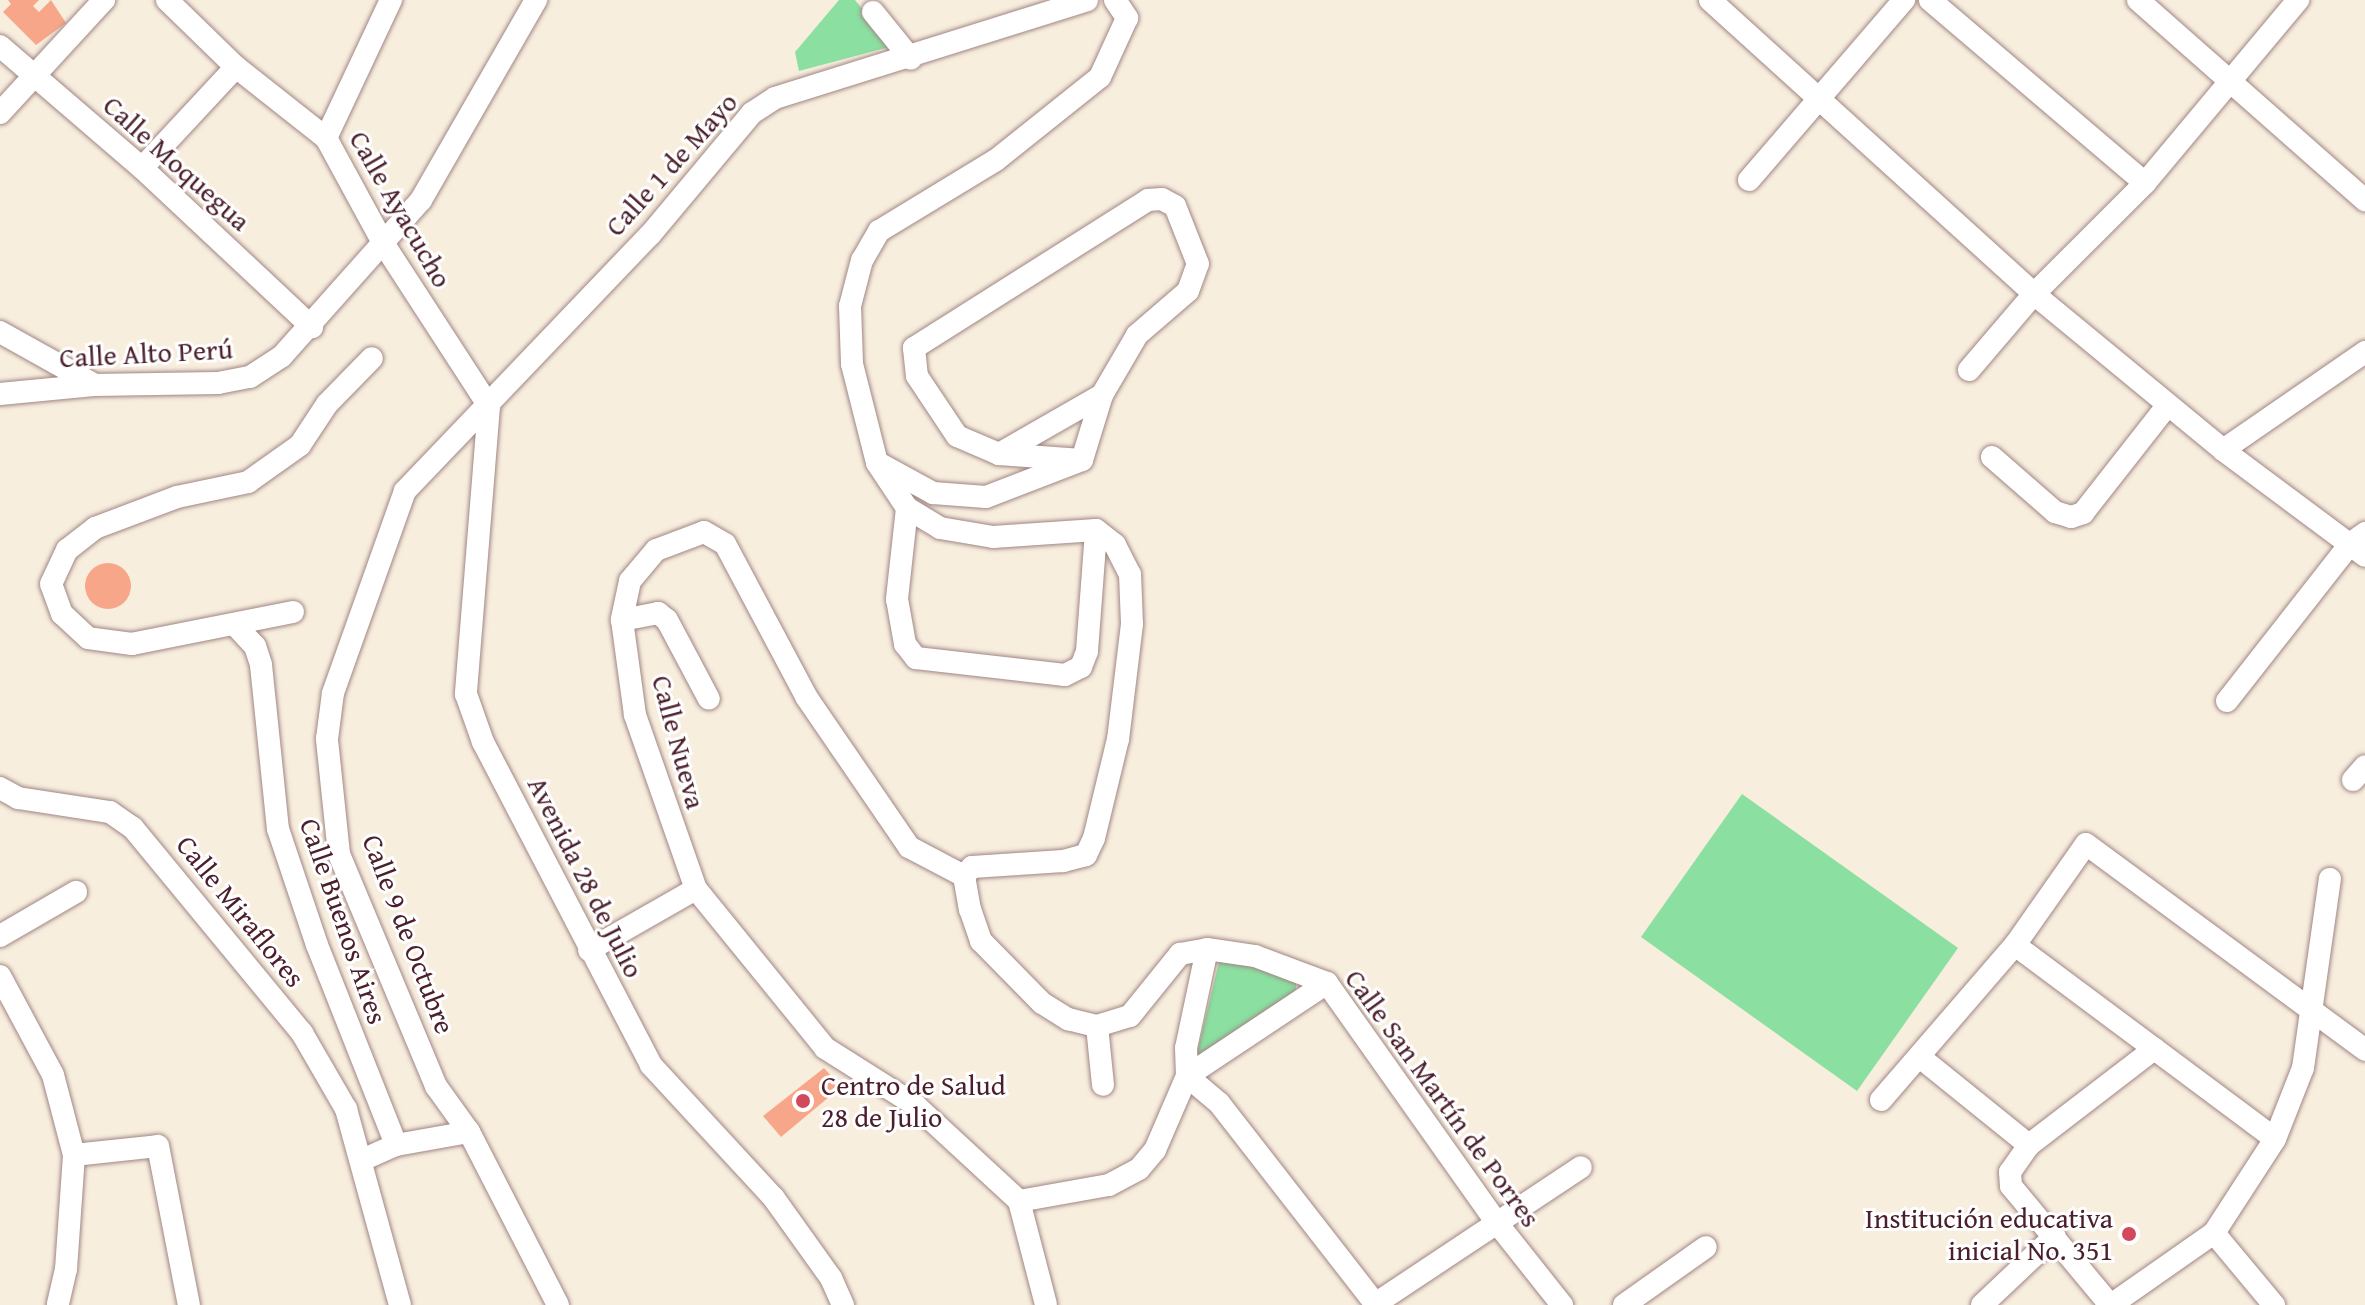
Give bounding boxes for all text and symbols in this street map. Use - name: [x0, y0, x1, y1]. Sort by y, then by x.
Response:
- street label: Calle 1 de Mayo: [598, 85, 744, 243]
- street label: Calle Moquegua: [97, 88, 257, 238]
- street label: Calle Ayacucho: [343, 125, 459, 293]
- street label: Calle Alto Perú: [58, 332, 234, 374]
- street label: Calle Nueva: [645, 672, 713, 812]
- street label: Avenida 28 de Julio: [521, 771, 651, 983]
- street label: Calle Buenos Aires: [293, 814, 395, 1028]
- street label: Calle Miraflores: [170, 828, 312, 994]
- street label: Calle 9 de Octubre: [356, 830, 462, 1038]
- street label: Calle San Martín de Porres: [1338, 963, 1548, 1233]
- place label: Centro de Salud 28 de Julio: [821, 1068, 1006, 1134]
- marker: Centro de Salud 28 de Julio: [792, 1090, 814, 1112]
- place label: Institución educativa inicial No. 351: [1865, 1201, 2113, 1267]
- marker: Institución educativa inicial No. 351: [2120, 1225, 2138, 1243]

